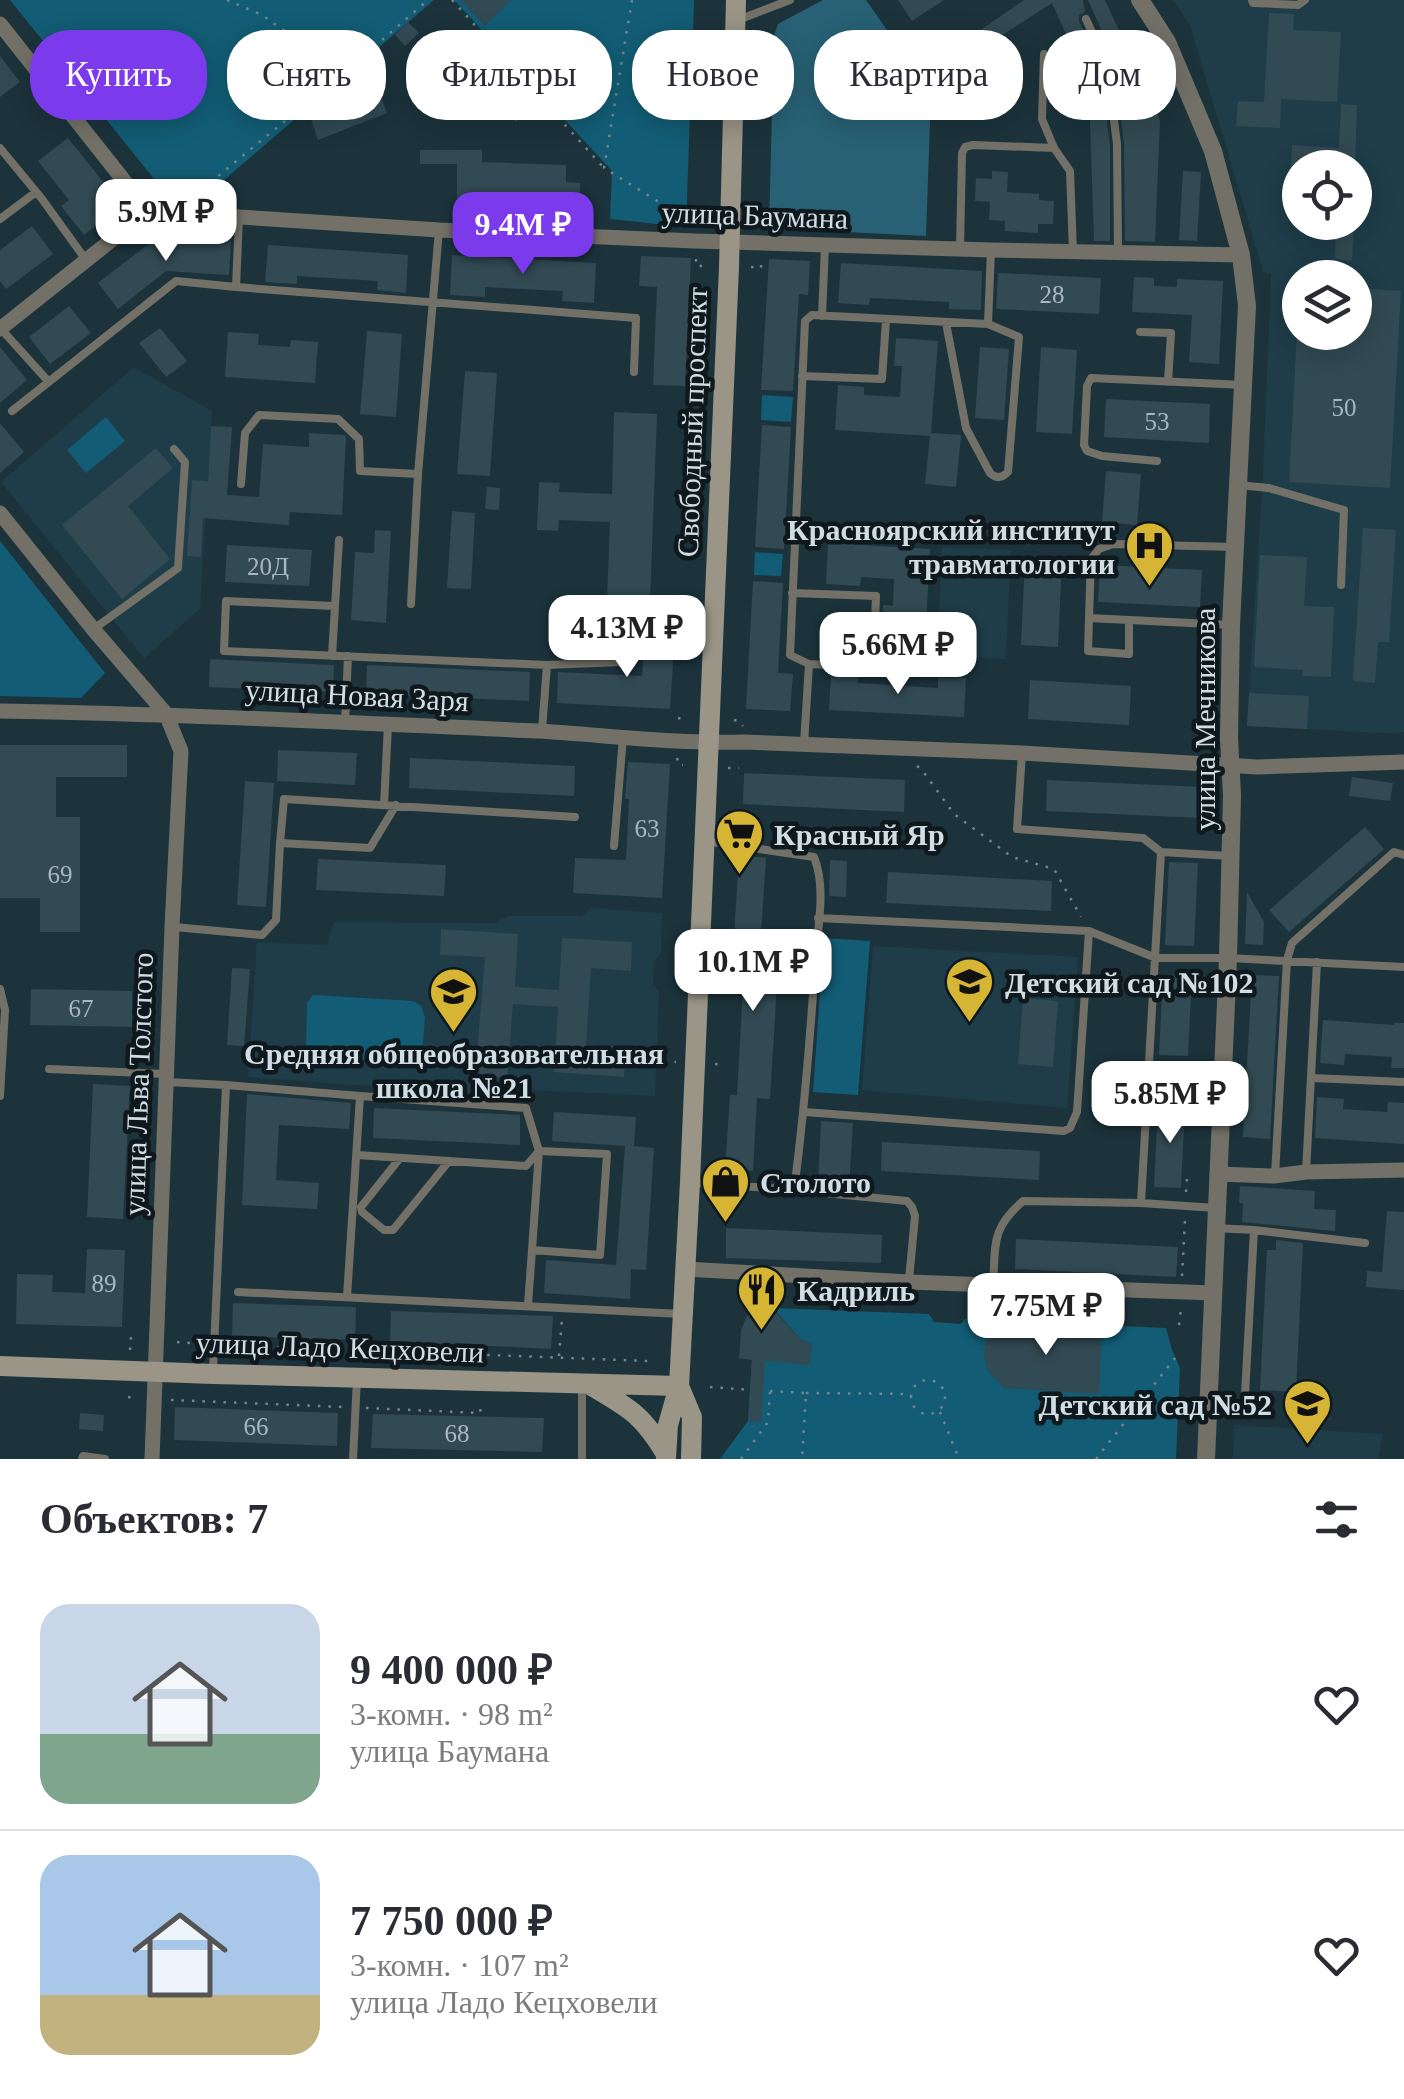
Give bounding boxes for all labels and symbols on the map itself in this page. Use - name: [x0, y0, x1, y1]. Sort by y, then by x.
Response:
- pin: 5.9M ₽: [85, 179, 247, 264]
- pin: 9.4M ₽: [442, 192, 604, 277]
- street label: улица Баумана: [661, 195, 849, 235]
- house number: 28: [1040, 281, 1065, 308]
- street label: Свободный проспект: [671, 286, 713, 558]
- house number: 50: [1332, 394, 1357, 421]
- house number: 53: [1145, 408, 1170, 435]
- place label: Красноярский институт травматологии: [787, 513, 1115, 580]
- hospital icon: Красноярский институт травматологии: [1124, 520, 1176, 588]
- house number: 20Д: [247, 553, 289, 580]
- pin: 4.13M ₽: [535, 595, 719, 680]
- street label: улица Мечникова: [1188, 608, 1221, 830]
- pin: 5.66M ₽: [806, 612, 990, 697]
- street label: улица Новая Заря: [244, 673, 470, 717]
- supermarket icon: Красный Яр: [713, 808, 765, 876]
- house number: 63: [635, 815, 660, 842]
- place label: Красный Яр: [774, 818, 945, 851]
- house number: 69: [48, 861, 73, 888]
- pin: 10.1M ₽: [661, 929, 845, 1014]
- street label: улица Льва Толстого: [117, 952, 159, 1216]
- school or university icon: Детский сад №102: [944, 956, 996, 1024]
- school or university icon: Средняя общеобразовательная школа №21: [428, 966, 480, 1034]
- place label: Детский сад №102: [1005, 966, 1254, 999]
- house number: 67: [69, 995, 94, 1022]
- place label: Средняя общеобразовательная школа №21: [244, 1037, 664, 1104]
- pin: 5.85M ₽: [1078, 1061, 1262, 1146]
- shop icon: Столото: [699, 1156, 751, 1224]
- place label: Столото: [760, 1166, 871, 1199]
- restaurant icon: Кадриль: [736, 1264, 788, 1332]
- house number: 89: [92, 1270, 117, 1297]
- pin: 7.75M ₽: [954, 1273, 1138, 1358]
- place label: Кадриль: [797, 1274, 915, 1307]
- street label: улица Ладо Кецховели: [195, 1325, 485, 1369]
- school or university icon: Детский сад №52: [1281, 1378, 1333, 1446]
- place label: Детский сад №52: [1038, 1388, 1272, 1421]
- house number: 66: [244, 1413, 269, 1440]
- house number: 68: [445, 1420, 470, 1447]

